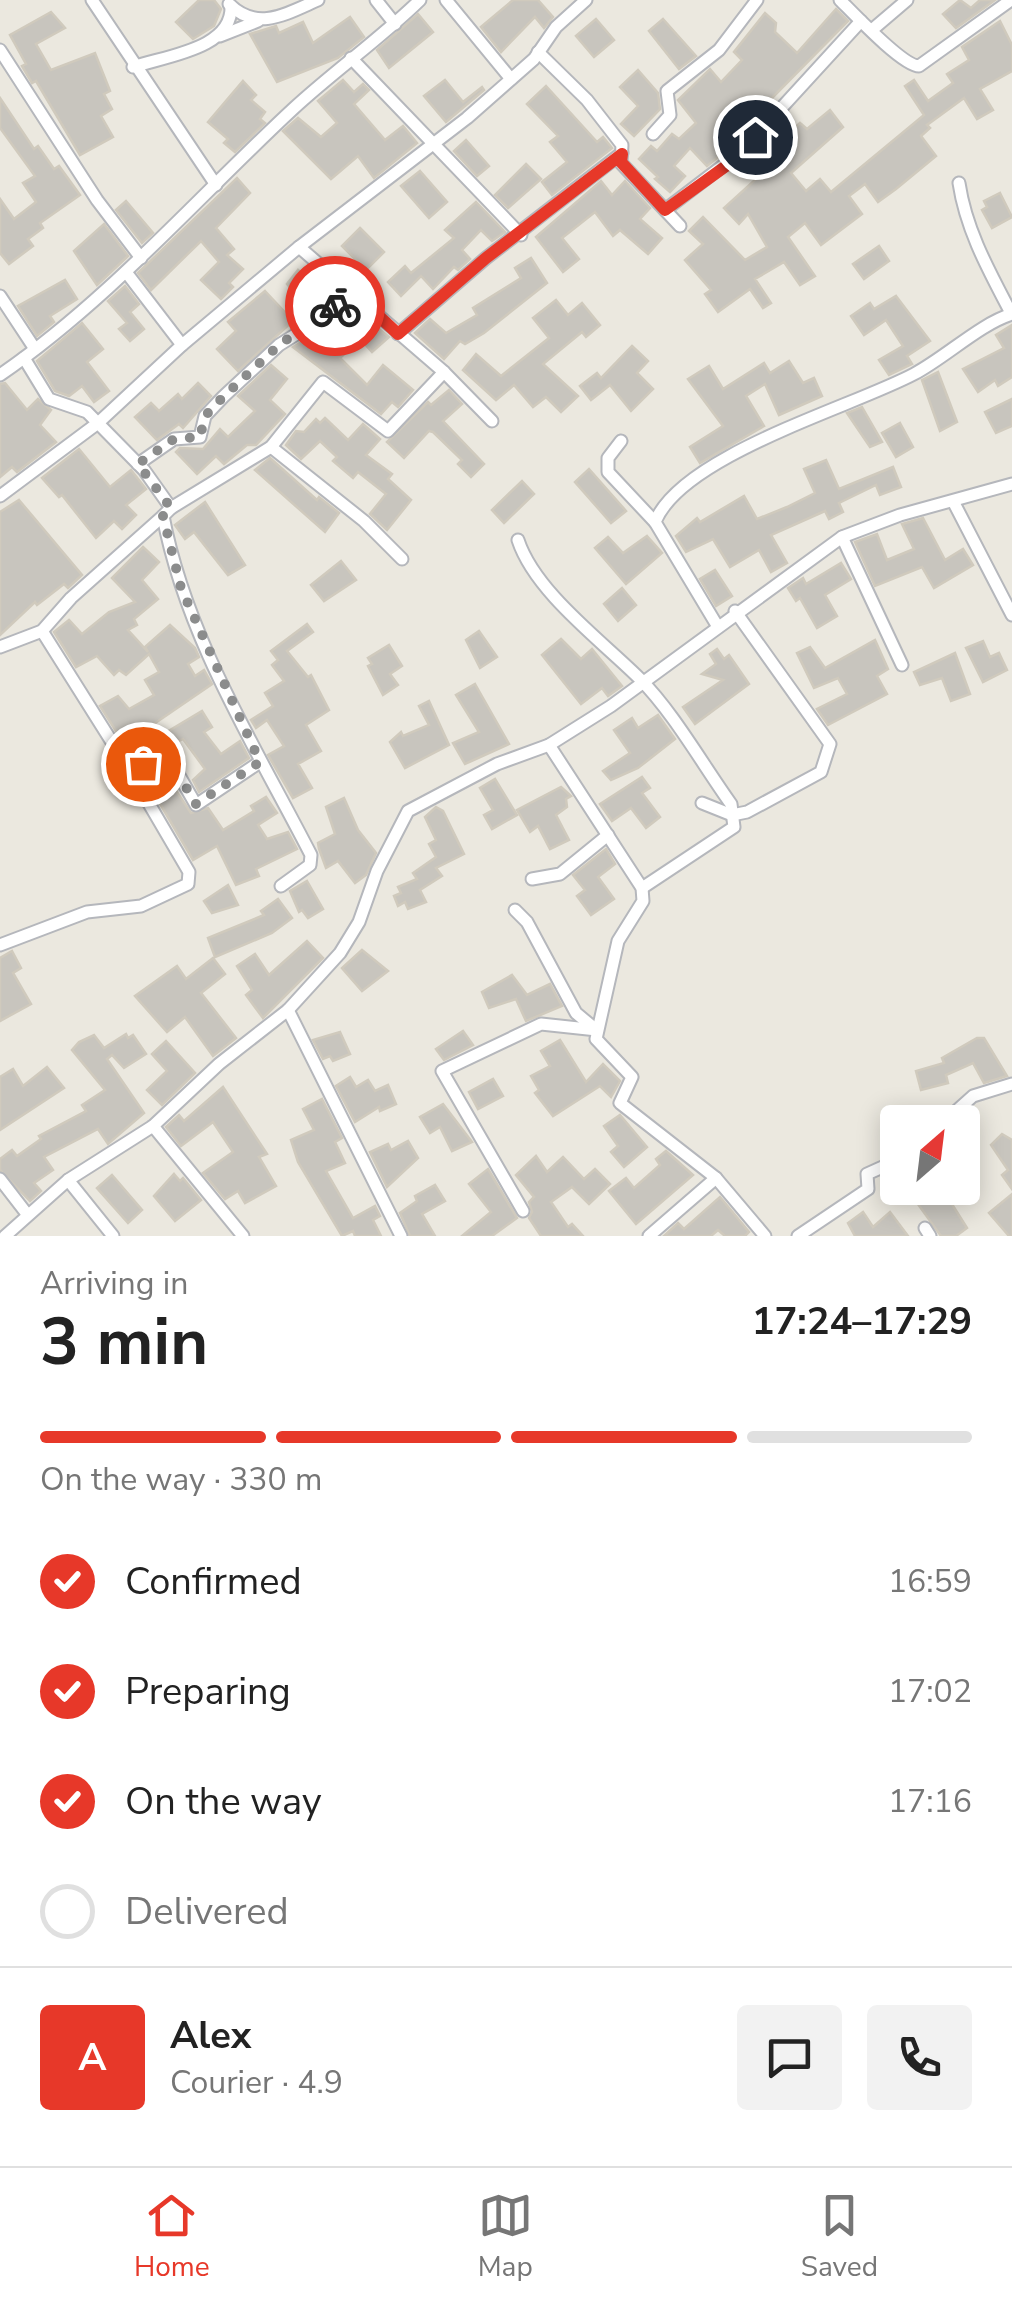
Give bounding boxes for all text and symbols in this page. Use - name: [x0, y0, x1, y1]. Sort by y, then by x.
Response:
- pin: [713, 95, 798, 180]
- icon: home: [728, 110, 783, 165]
- courier: [285, 256, 385, 356]
- icon: bike: [308, 279, 363, 334]
- pin: [101, 722, 186, 807]
- icon: bag: [116, 737, 171, 792]
- north arrow: [880, 1105, 980, 1205]
- map controls: [880, 1105, 980, 1205]
- text: Arriving in: [40, 1262, 188, 1305]
- text: 17:24–17:29: [752, 1296, 972, 1347]
- text: 3 min: [40, 1298, 208, 1387]
- text: On the way · 330 m: [40, 1458, 322, 1501]
- icon: check: [40, 1554, 95, 1609]
- text: Confirmed: [125, 1556, 302, 1607]
- text: 16:59: [888, 1560, 972, 1603]
- icon: check: [40, 1664, 95, 1719]
- text: Preparing: [125, 1666, 291, 1717]
- text: 17:02: [888, 1670, 972, 1713]
- icon: check: [40, 1774, 95, 1829]
- text: On the way: [125, 1776, 321, 1827]
- text: 17:16: [888, 1780, 972, 1823]
- text: Delivered: [125, 1886, 289, 1937]
- button: chat: [737, 2005, 842, 2110]
- button: phone: [867, 2005, 972, 2110]
- text: Alex: [170, 2010, 251, 2061]
- text: A: [78, 2032, 107, 2083]
- text: Courier · 4.9: [170, 2061, 343, 2104]
- tab: Home: [134, 2188, 210, 2286]
- tab: Map: [478, 2188, 533, 2286]
- tab: Saved: [801, 2188, 878, 2286]

